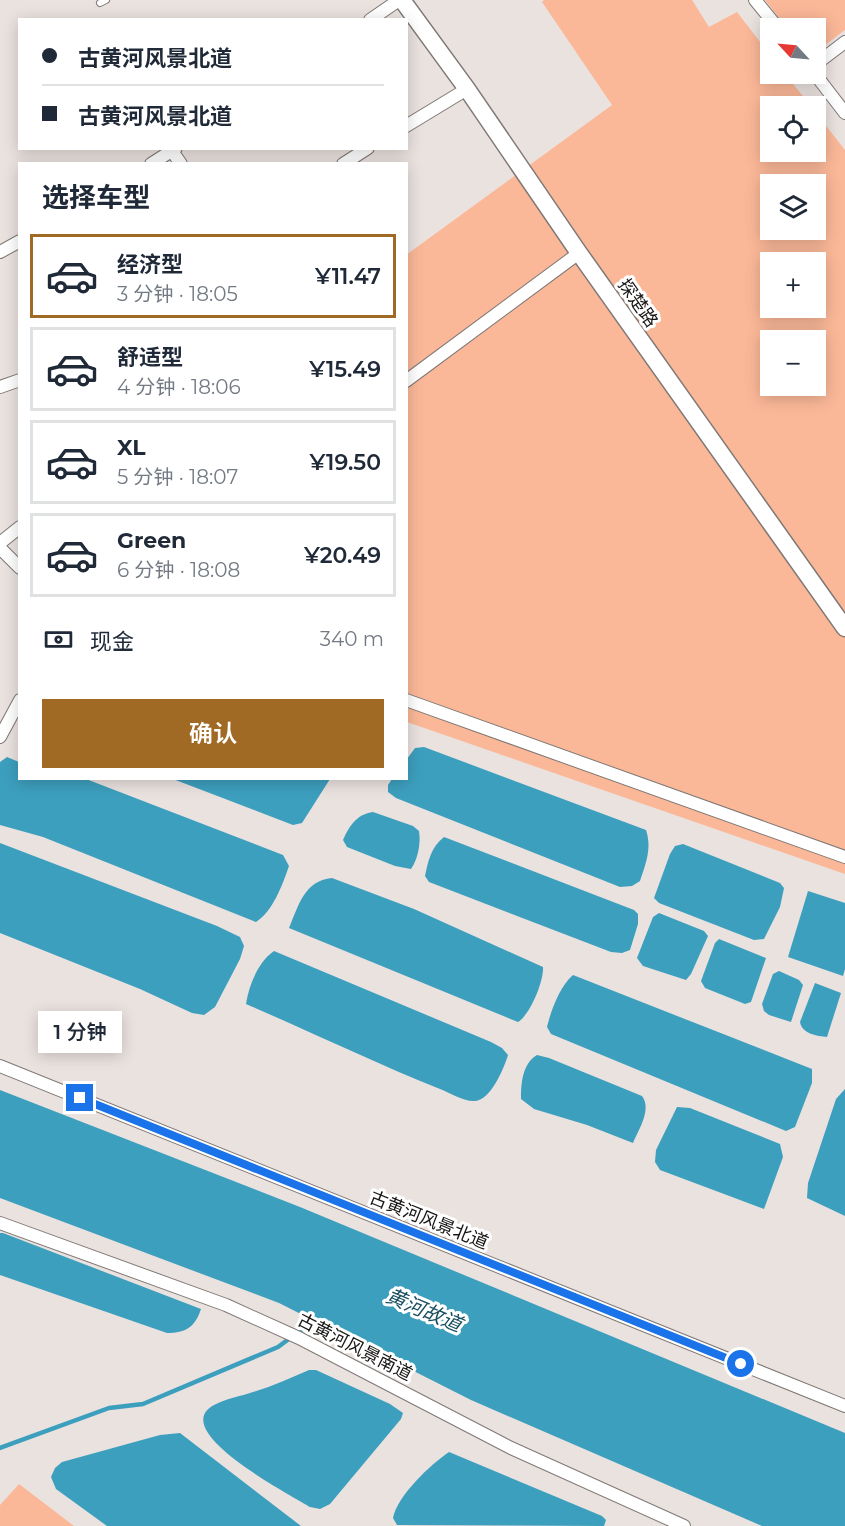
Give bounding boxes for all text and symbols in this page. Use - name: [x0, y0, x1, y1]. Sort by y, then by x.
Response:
- north arrow: [760, 18, 826, 84]
- map controls: [760, 18, 826, 396]
- text: 古黄河风景北道: [78, 45, 232, 72]
- button: locate: [760, 96, 826, 162]
- text: 古黄河风景北道: [78, 103, 232, 130]
- button: layers: [760, 174, 826, 240]
- text: 选择车型: [42, 181, 150, 214]
- icon: car: [45, 249, 99, 303]
- text: 经济型: [117, 251, 183, 278]
- button: +: [760, 252, 826, 318]
- text: ¥11.47: [315, 263, 381, 290]
- street label: 探楚路: [614, 275, 662, 331]
- text: 3 分钟 · 18:05: [117, 282, 238, 306]
- button: −: [760, 330, 826, 396]
- icon: car: [45, 342, 99, 396]
- text: 舒适型: [117, 344, 183, 371]
- text: ¥15.49: [309, 356, 381, 383]
- text: 4 分钟 · 18:06: [117, 375, 241, 399]
- text: XL: [117, 434, 146, 461]
- icon: car: [45, 435, 99, 489]
- text: ¥19.50: [310, 449, 381, 476]
- text: 5 分钟 · 18:07: [117, 465, 238, 489]
- text: Green: [117, 527, 186, 554]
- icon: car: [45, 528, 99, 582]
- text: ¥20.49: [304, 542, 381, 569]
- text: 6 分钟 · 18:08: [117, 558, 240, 582]
- icon: cash: [42, 623, 75, 656]
- text: 340 m: [320, 627, 384, 651]
- text: 现金: [90, 628, 134, 655]
- button: 确认: [42, 699, 384, 768]
- callout: 1 分钟: [38, 1011, 122, 1053]
- text: 1 分钟: [53, 1020, 107, 1044]
- route end: [66, 1084, 93, 1111]
- street label: 古黄河风景北道: [366, 1186, 492, 1254]
- water label: 黄河故道: [382, 1283, 468, 1338]
- street label: 古黄河风景南道: [294, 1309, 416, 1385]
- route start: [727, 1350, 754, 1377]

